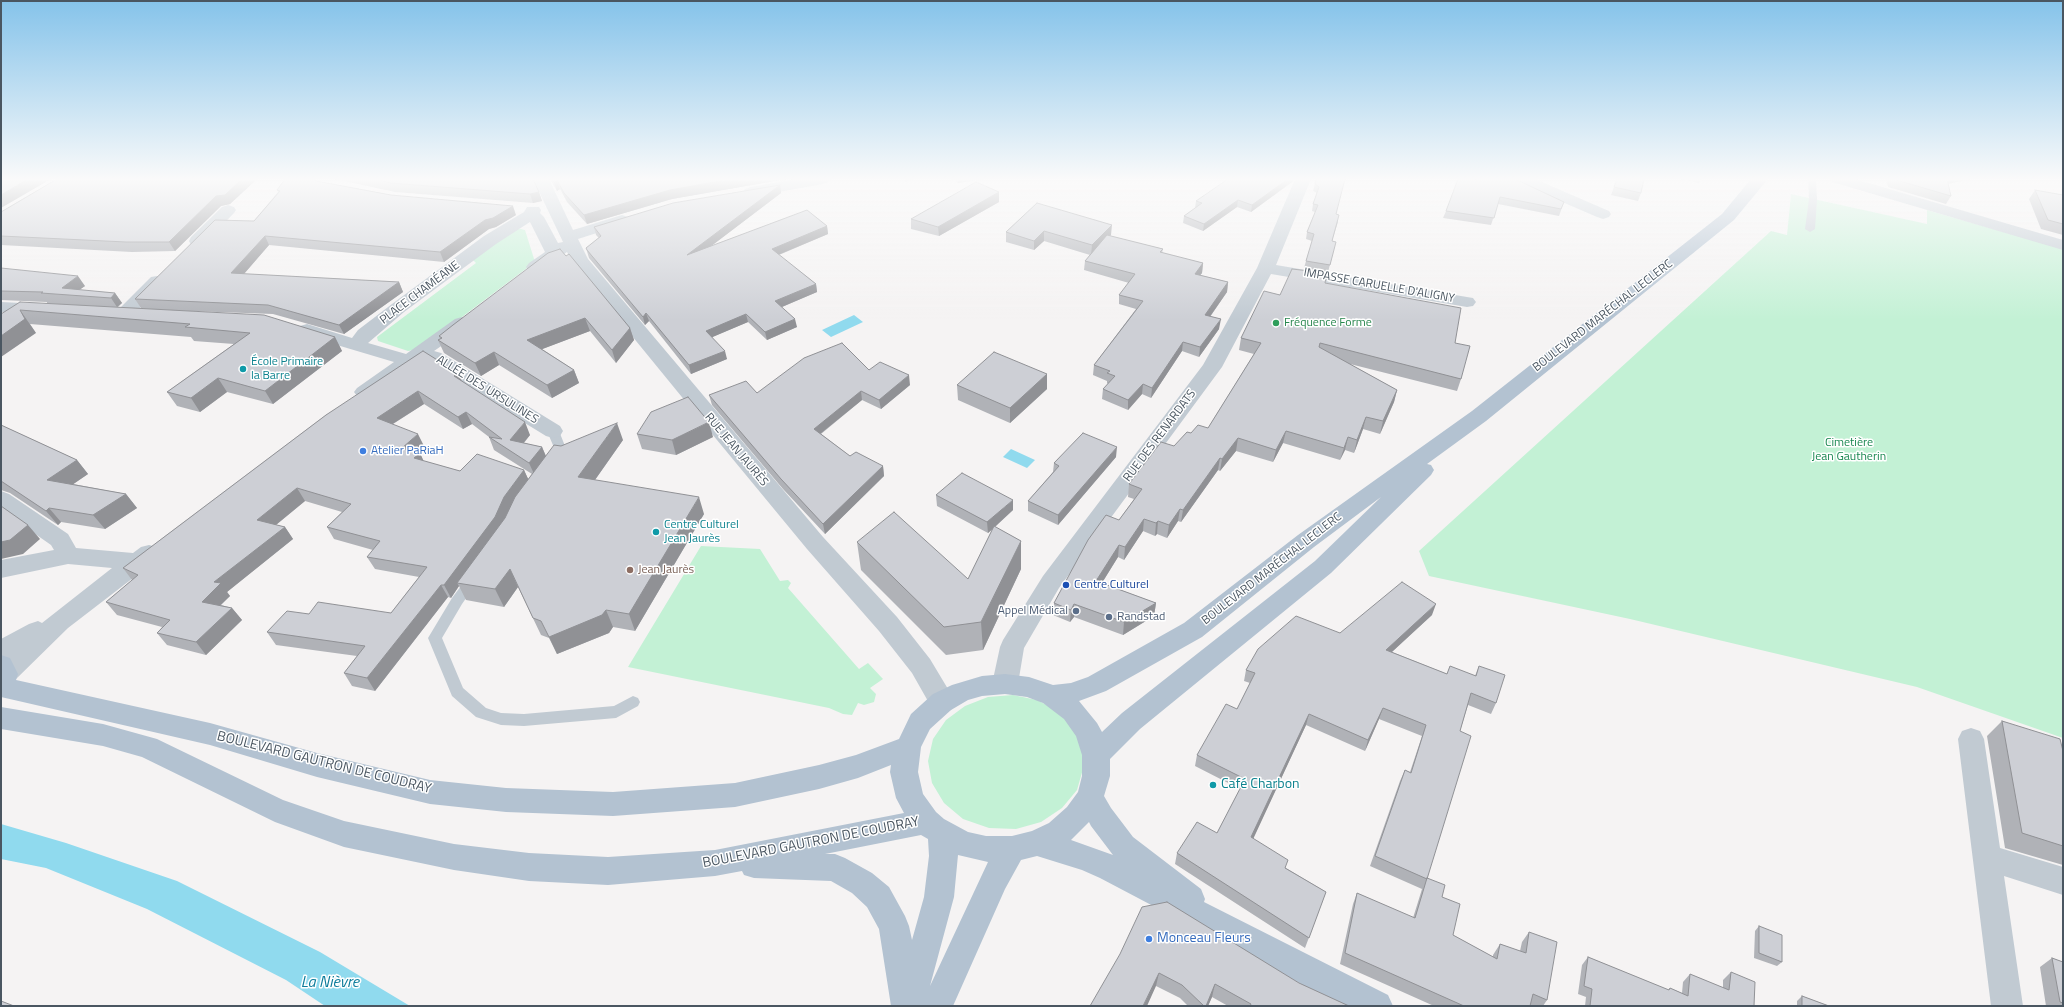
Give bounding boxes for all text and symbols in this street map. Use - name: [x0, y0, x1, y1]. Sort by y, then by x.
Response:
- street label: BOULEVARD MARÉCHAL LECLERC: [1530, 257, 1676, 375]
- street label: PLACE CHAMÉANE: [377, 258, 463, 328]
- street label: IMPASSE CARUELLE D'ALIGNY: [1302, 266, 1456, 306]
- place label: Fréquence Forme: [1284, 316, 1372, 330]
- marker: Fréquence Forme: [1271, 318, 1281, 328]
- street label: ALLÉE DES URSULINES: [433, 353, 541, 427]
- place label: École Primaire la Barre: [251, 355, 323, 383]
- marker: École Primaire la Barre: [238, 364, 248, 374]
- street label: RUE DES RENARDATS: [1121, 387, 1199, 485]
- street label: RUE JEAN JAURÈS: [701, 410, 771, 490]
- park label: Cimetière Jean Gautherin: [1812, 436, 1886, 464]
- place label: Atelier PaRiaH: [371, 444, 444, 458]
- marker: Atelier PaRiaH: [358, 446, 368, 456]
- street label: BOULEVARD MARÉCHAL LECLERC: [1199, 510, 1345, 628]
- place label: Centre Culturel Jean Jaurès: [664, 518, 739, 546]
- marker: Centre Culturel Jean Jaurès: [651, 527, 661, 537]
- place label: Jean Jaurès: [638, 563, 694, 577]
- marker: Jean Jaurès: [625, 565, 635, 575]
- place label: Centre Culturel: [1074, 578, 1149, 592]
- marker: Centre Culturel: [1061, 580, 1071, 590]
- place label: Appel Médical: [998, 604, 1068, 618]
- marker: Appel Médical: [1071, 606, 1081, 616]
- place label: Randstad: [1117, 610, 1165, 624]
- marker: Randstad: [1104, 612, 1114, 622]
- street label: BOULEVARD GAUTRON DE COUDRAY: [215, 728, 433, 798]
- place label: Café Charbon: [1221, 777, 1300, 793]
- marker: Café Charbon: [1208, 780, 1218, 790]
- street label: BOULEVARD GAUTRON DE COUDRAY: [701, 814, 921, 872]
- place label: Monceau Fleurs: [1157, 931, 1251, 947]
- marker: Monceau Fleurs: [1144, 934, 1154, 944]
- water label: La Nièvre: [301, 973, 359, 993]

